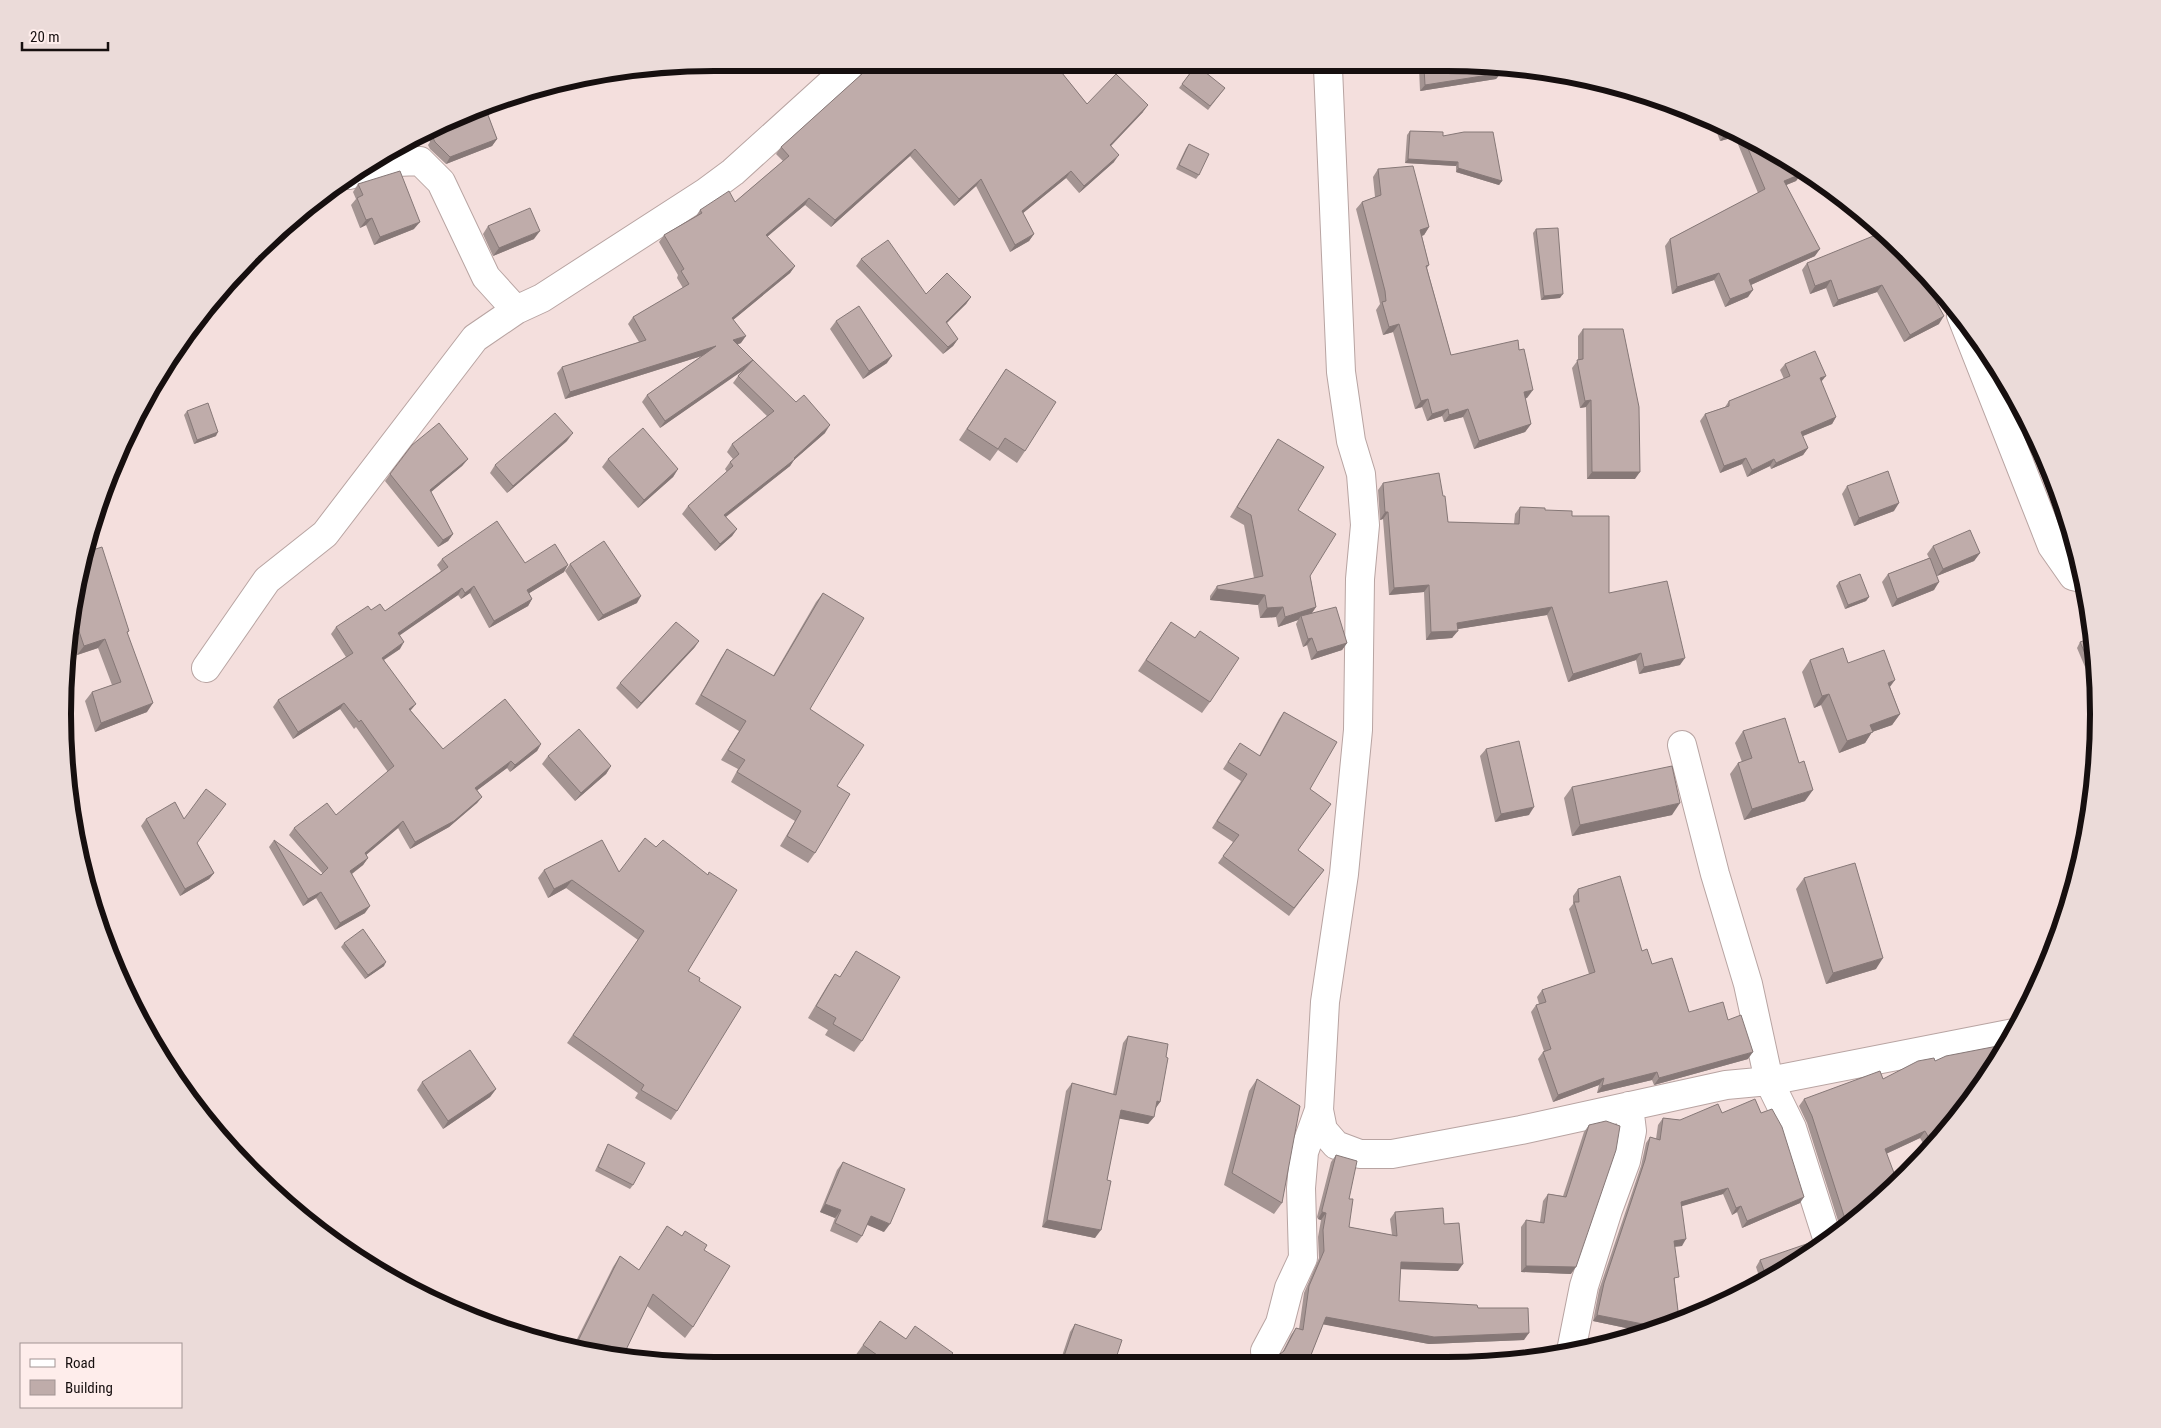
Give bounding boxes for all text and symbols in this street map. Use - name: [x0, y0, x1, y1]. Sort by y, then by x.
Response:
- scale bar: [22, 20, 109, 52]
- text: 20 m: [30, 28, 60, 46]
- legend: [20, 1343, 182, 1408]
- text: Road: [65, 1354, 95, 1372]
- text: Building: [65, 1379, 113, 1397]

